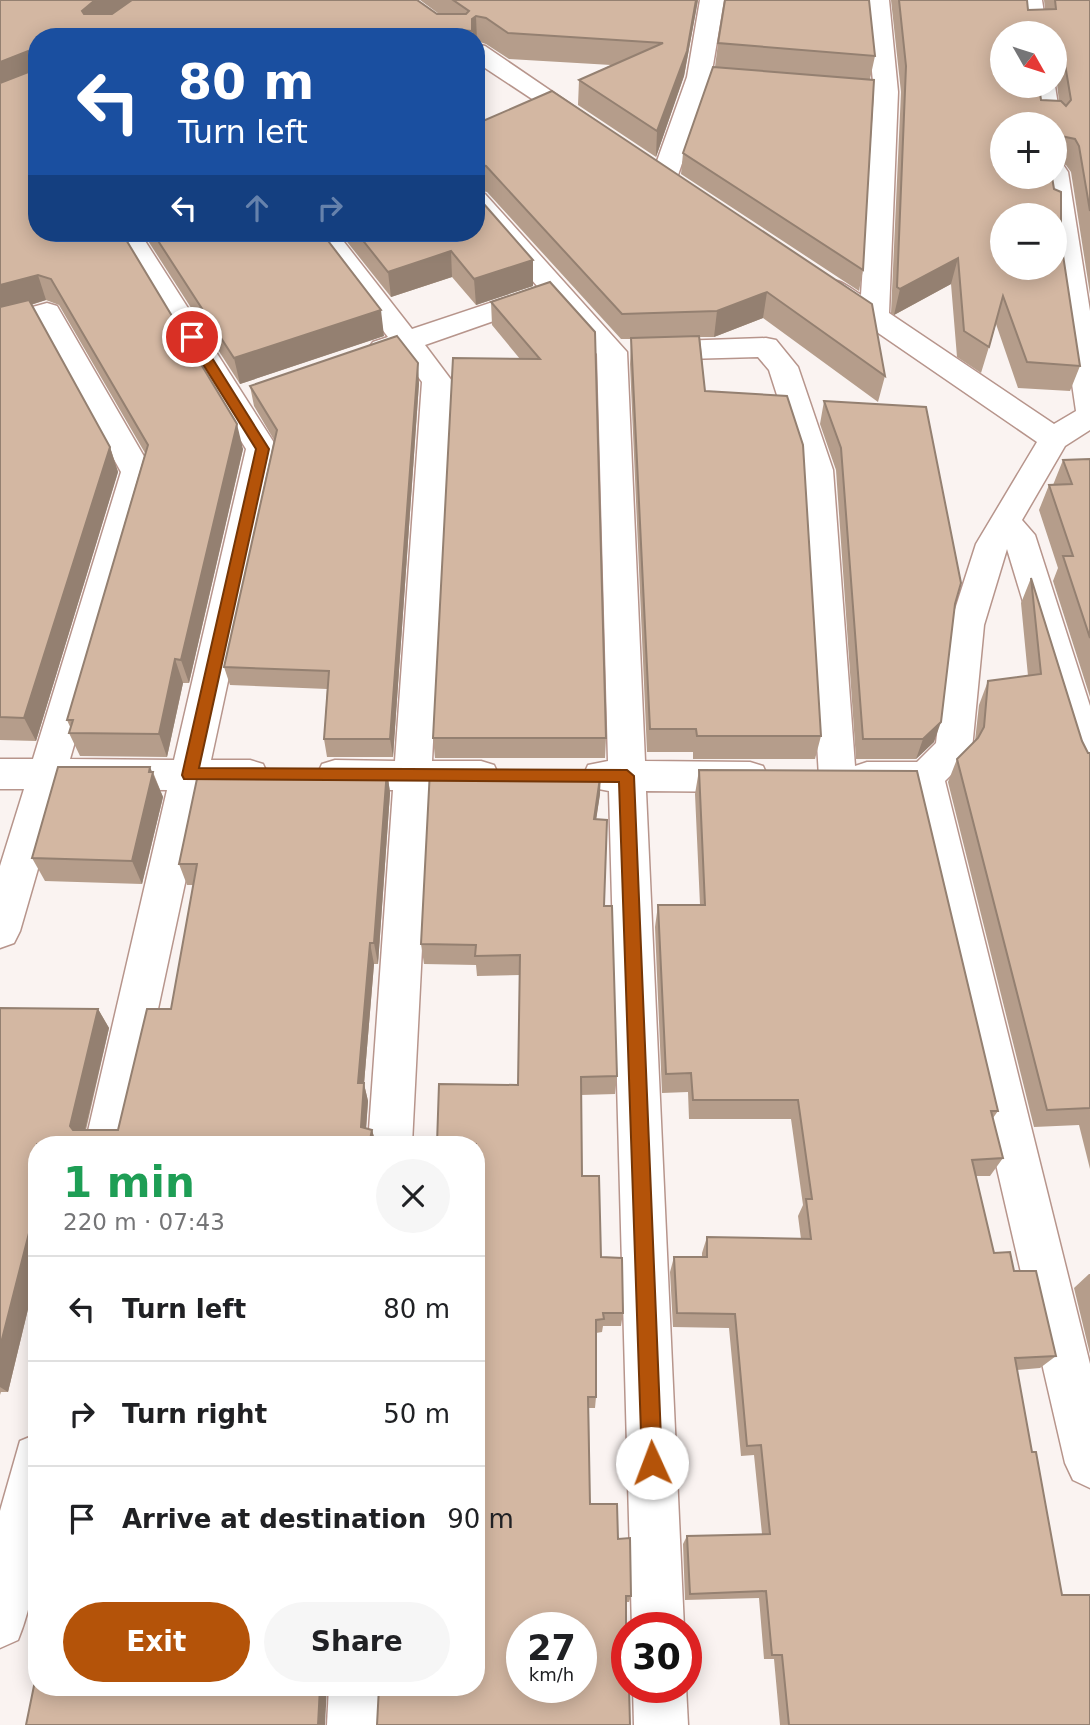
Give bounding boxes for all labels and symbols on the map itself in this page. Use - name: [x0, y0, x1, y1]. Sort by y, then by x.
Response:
- north arrow: [990, 21, 1068, 98]
- pin: [162, 307, 222, 367]
- position arrow: [615, 1426, 689, 1500]
- speed limit sign: 30: [611, 1612, 702, 1703]

